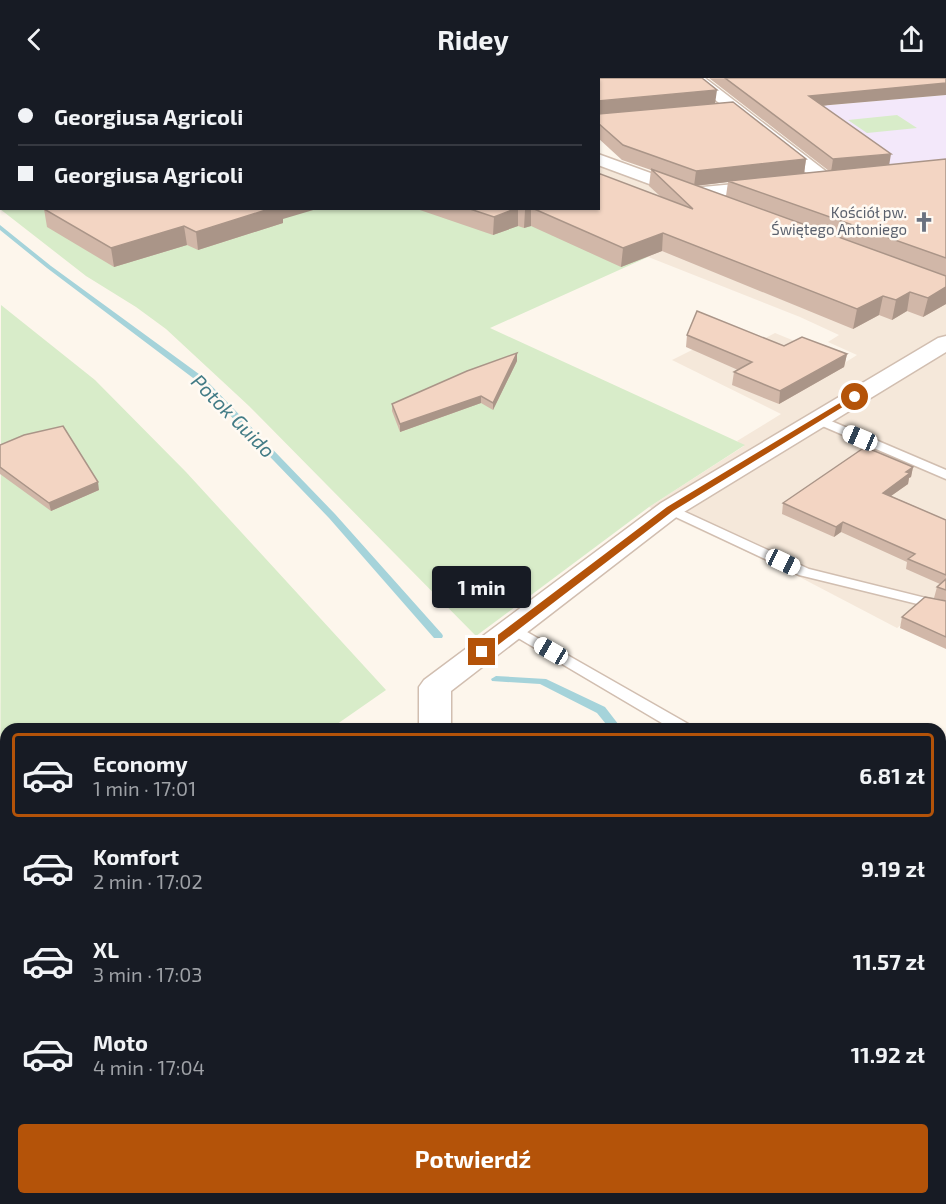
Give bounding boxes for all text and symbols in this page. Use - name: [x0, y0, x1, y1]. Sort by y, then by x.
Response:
- icon: back: [18, 23, 51, 56]
- text: Ridey: [437, 23, 509, 55]
- icon: share: [895, 23, 928, 56]
- text: Georgiusa Agricoli: [54, 103, 243, 129]
- text: Georgiusa Agricoli: [54, 161, 243, 187]
- place label: Kościół pw. Świętego Antoniego: [771, 203, 907, 238]
- church icon: Kościół pw. Świętego Antoniego: [912, 210, 936, 234]
- water label: Potok Guido: [187, 369, 280, 462]
- route start: [841, 383, 868, 410]
- car: [840, 423, 880, 453]
- car: [763, 546, 803, 578]
- callout: 1 min: [432, 565, 532, 607]
- text: 1 min: [457, 575, 506, 599]
- car: [531, 634, 571, 668]
- route end: [468, 638, 495, 665]
- icon: car: [21, 748, 75, 802]
- text: Economy: [93, 750, 188, 776]
- text: 6.81 zł: [859, 762, 925, 788]
- text: 1 min · 17:01: [93, 776, 196, 800]
- icon: car: [21, 841, 75, 895]
- text: Komfort: [93, 843, 179, 869]
- text: 9.19 zł: [861, 855, 925, 881]
- text: 2 min · 17:02: [93, 869, 203, 893]
- icon: car: [21, 934, 75, 988]
- text: XL: [93, 936, 119, 962]
- text: 11.57 zł: [853, 948, 925, 974]
- text: 3 min · 17:03: [93, 962, 202, 986]
- icon: car: [21, 1027, 75, 1081]
- text: Moto: [93, 1029, 148, 1055]
- text: 11.92 zł: [851, 1041, 925, 1067]
- text: 4 min · 17:04: [93, 1055, 205, 1079]
- button: Potwierdź: [18, 1124, 928, 1193]

